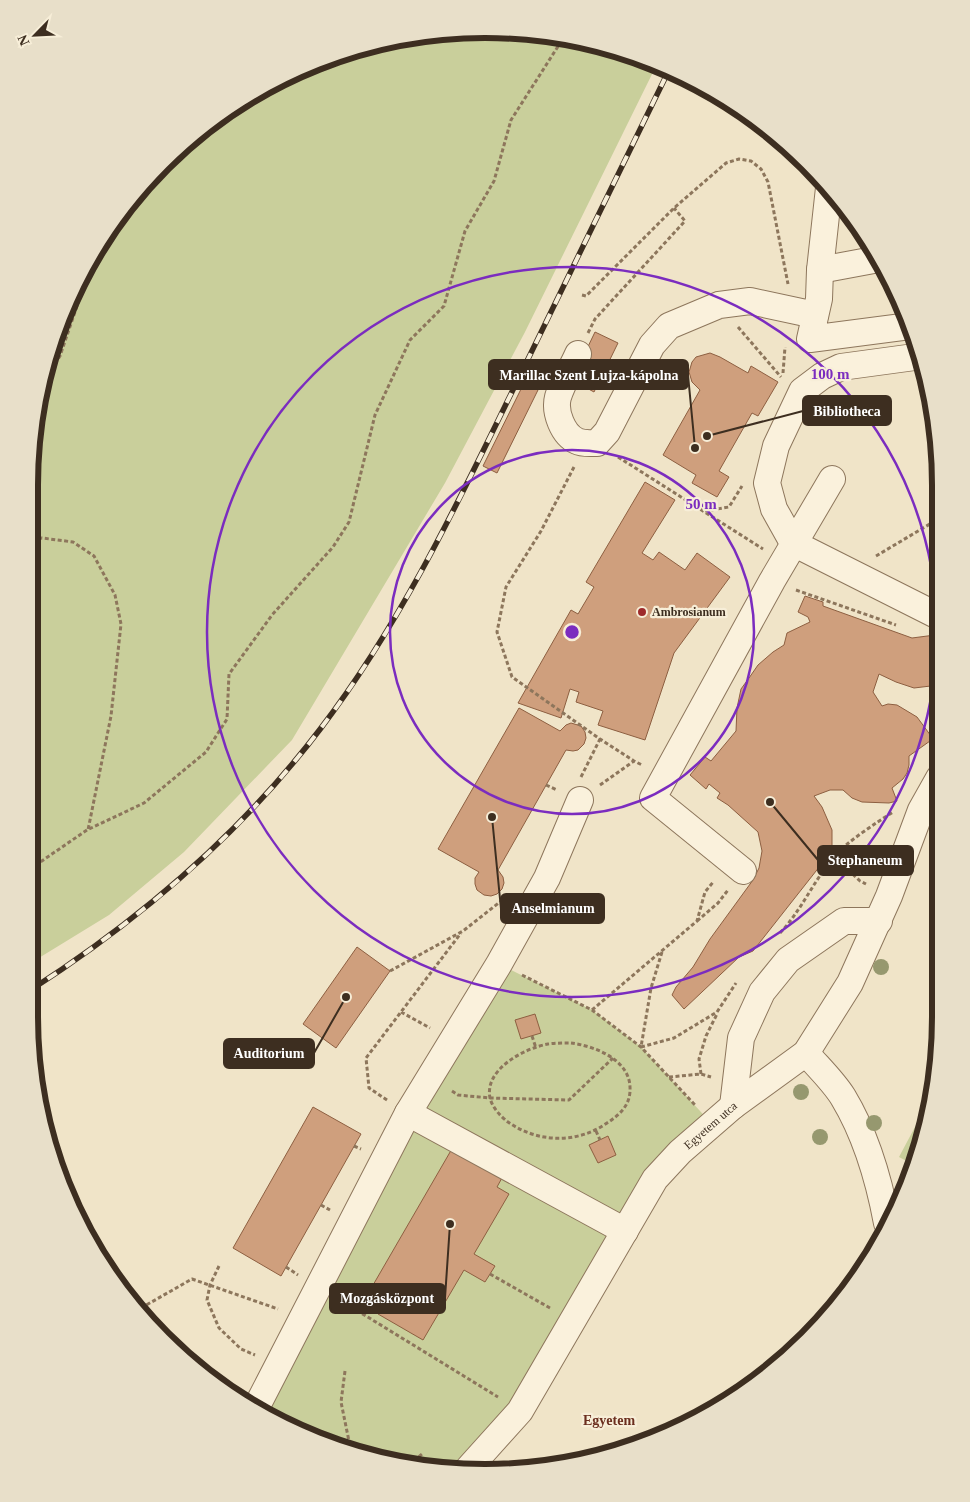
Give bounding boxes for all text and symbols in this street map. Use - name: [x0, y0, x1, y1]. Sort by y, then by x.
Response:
- north arrow: [10, 10, 60, 60]
- text: N: [15, 32, 32, 48]
- callout: Marillac Szent Lujza-kápolna: [489, 360, 688, 389]
- text: 100 m: [811, 366, 850, 382]
- text: Marillac Szent Lujza-kápolna: [500, 368, 678, 383]
- callout: Bibliotheca: [803, 396, 891, 425]
- text: Bibliotheca: [813, 404, 881, 419]
- text: 50 m: [685, 496, 717, 512]
- place label: Ambrosianum: [652, 605, 726, 619]
- marker: Ambrosianum: [636, 606, 648, 618]
- centre of rings: [563, 623, 581, 641]
- callout: Stephaneum: [818, 846, 913, 875]
- text: Stephaneum: [828, 853, 903, 868]
- callout: Anselmianum: [501, 894, 604, 923]
- text: Anselmianum: [511, 901, 595, 916]
- callout: Auditorium: [224, 1039, 314, 1068]
- text: Auditorium: [234, 1046, 305, 1061]
- street label: Egyetem utca: [681, 1098, 740, 1152]
- callout: Mozgásközpont: [330, 1284, 445, 1313]
- text: Mozgásközpont: [340, 1291, 434, 1306]
- district label: Egyetem: [583, 1413, 635, 1428]

